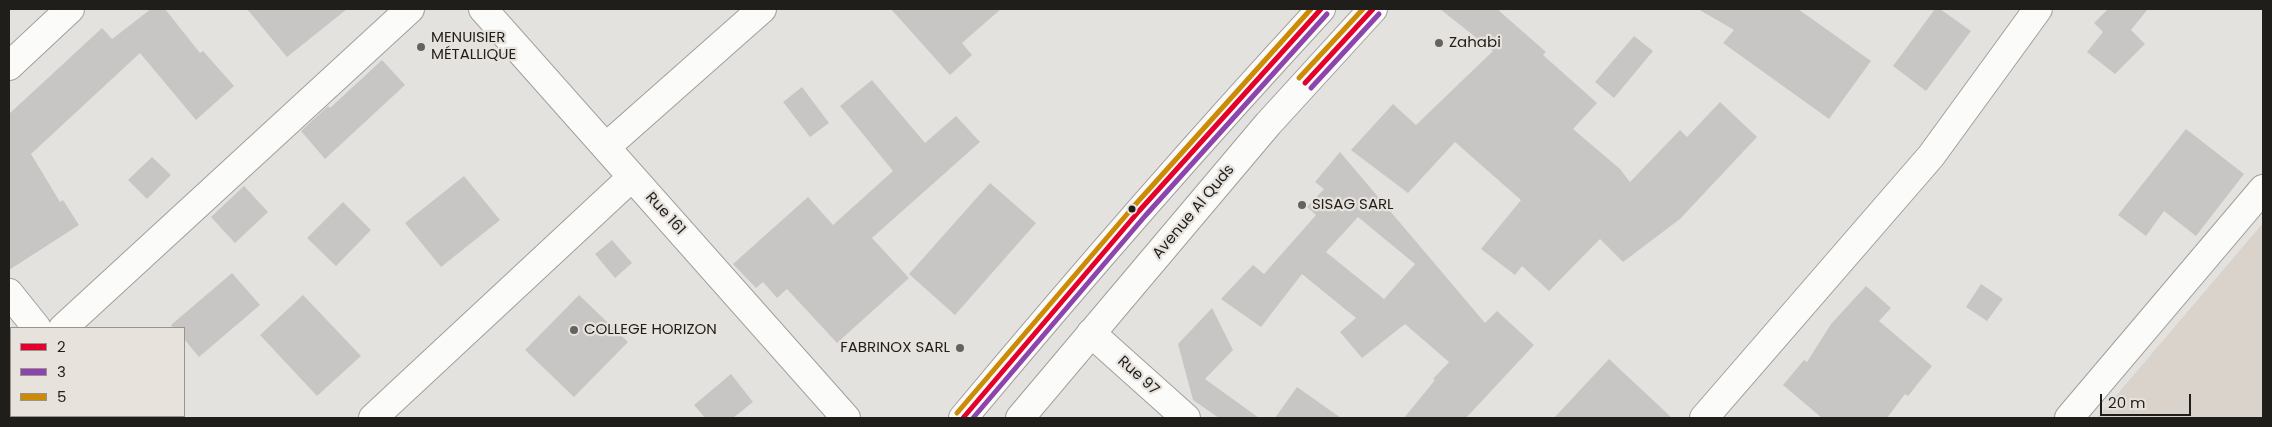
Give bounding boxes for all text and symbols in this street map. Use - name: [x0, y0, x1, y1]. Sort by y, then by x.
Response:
- place label: MENUISIER MÉTALLIQUE: [431, 29, 516, 64]
- place label: Zahabi: [1449, 34, 1501, 52]
- marker: Zahabi: [1433, 37, 1445, 49]
- marker: MENUISIER MÉTALLIQUE: [415, 41, 427, 53]
- street label: Avenue Al Quds: [1149, 161, 1239, 263]
- street label: Rue 161: [641, 189, 689, 239]
- place label: SISAG SARL: [1312, 196, 1394, 214]
- marker: SISAG SARL: [1296, 199, 1308, 211]
- unlabelled marker: [1127, 204, 1137, 214]
- place label: COLLEGE HORIZON: [584, 321, 717, 339]
- marker: COLLEGE HORIZON: [568, 324, 580, 336]
- legend: [10, 327, 185, 417]
- text: 2: [57, 336, 66, 357]
- place label: FABRINOX SARL: [840, 339, 950, 357]
- marker: FABRINOX SARL: [954, 342, 966, 354]
- street label: Rue 97: [1114, 353, 1162, 399]
- text: 3: [57, 361, 66, 382]
- scale bar: [2102, 384, 2193, 416]
- text: 5: [57, 386, 66, 407]
- text: 20 m: [2108, 392, 2146, 413]

